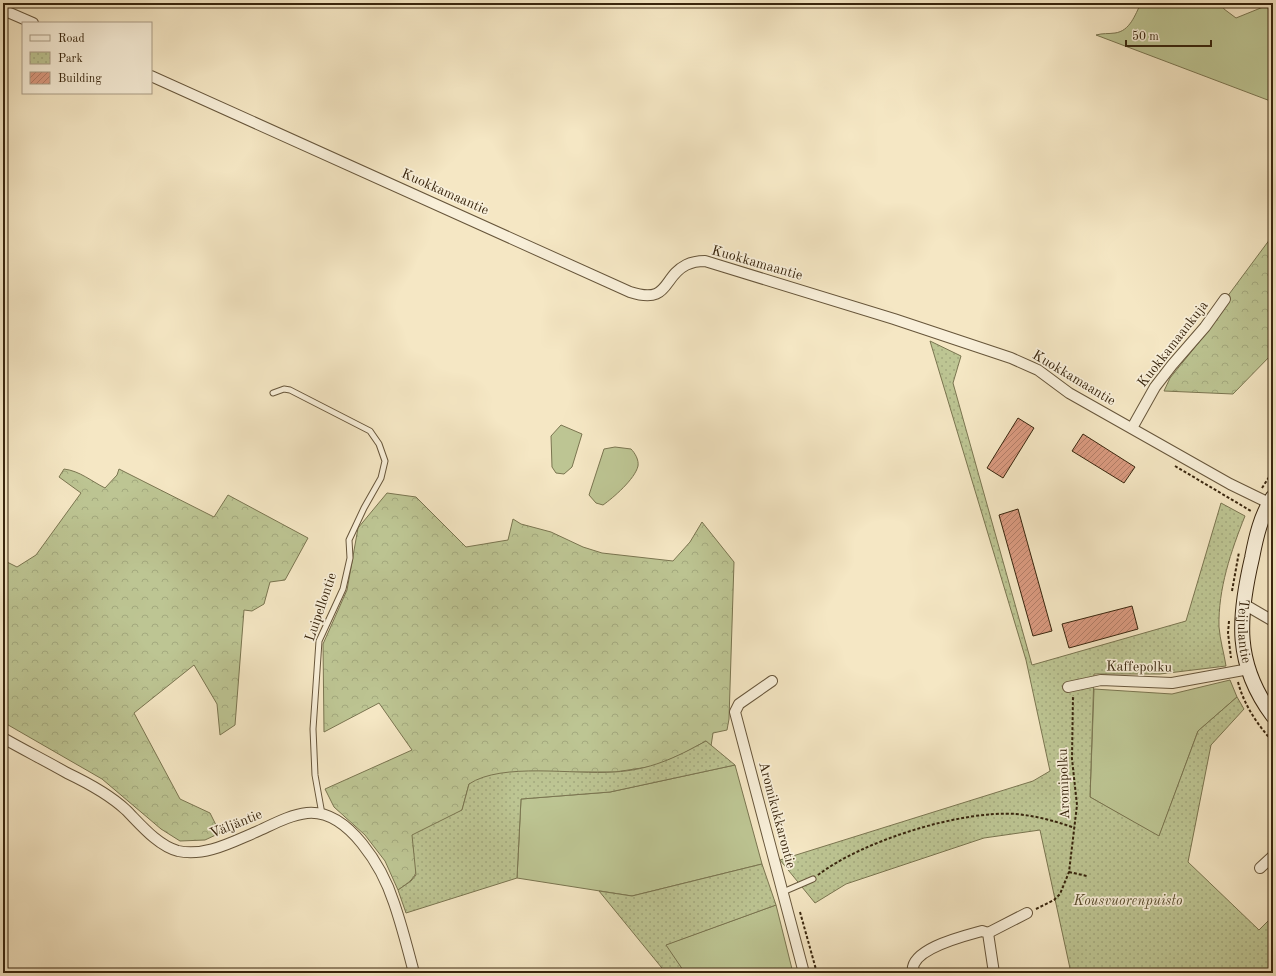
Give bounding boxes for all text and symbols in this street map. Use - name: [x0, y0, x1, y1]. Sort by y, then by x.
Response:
- legend: [22, 22, 152, 94]
- scale bar: [1126, 22, 1211, 48]
- text: 50 m: [1132, 30, 1159, 43]
- text: Road: [58, 33, 85, 45]
- text: Park: [58, 53, 83, 65]
- text: Building: [58, 73, 102, 85]
- street label: Kuokkamaantie: [399, 166, 491, 218]
- street label: Kuokkamaantie: [710, 243, 804, 283]
- street label: Kuokkamaankuja: [1135, 298, 1211, 390]
- street label: Kuokkamaantie: [1030, 348, 1118, 408]
- street label: Luipellontie: [303, 571, 339, 643]
- street label: Teijulantie: [1235, 598, 1253, 665]
- street label: Kaffepolku: [1106, 659, 1173, 675]
- street label: Aromipolku: [1056, 748, 1072, 820]
- street label: Aromikukkarontie: [756, 760, 798, 870]
- street label: Väljäntie: [208, 807, 264, 841]
- park label: Kousvuorenpuisto: [1073, 894, 1182, 909]

